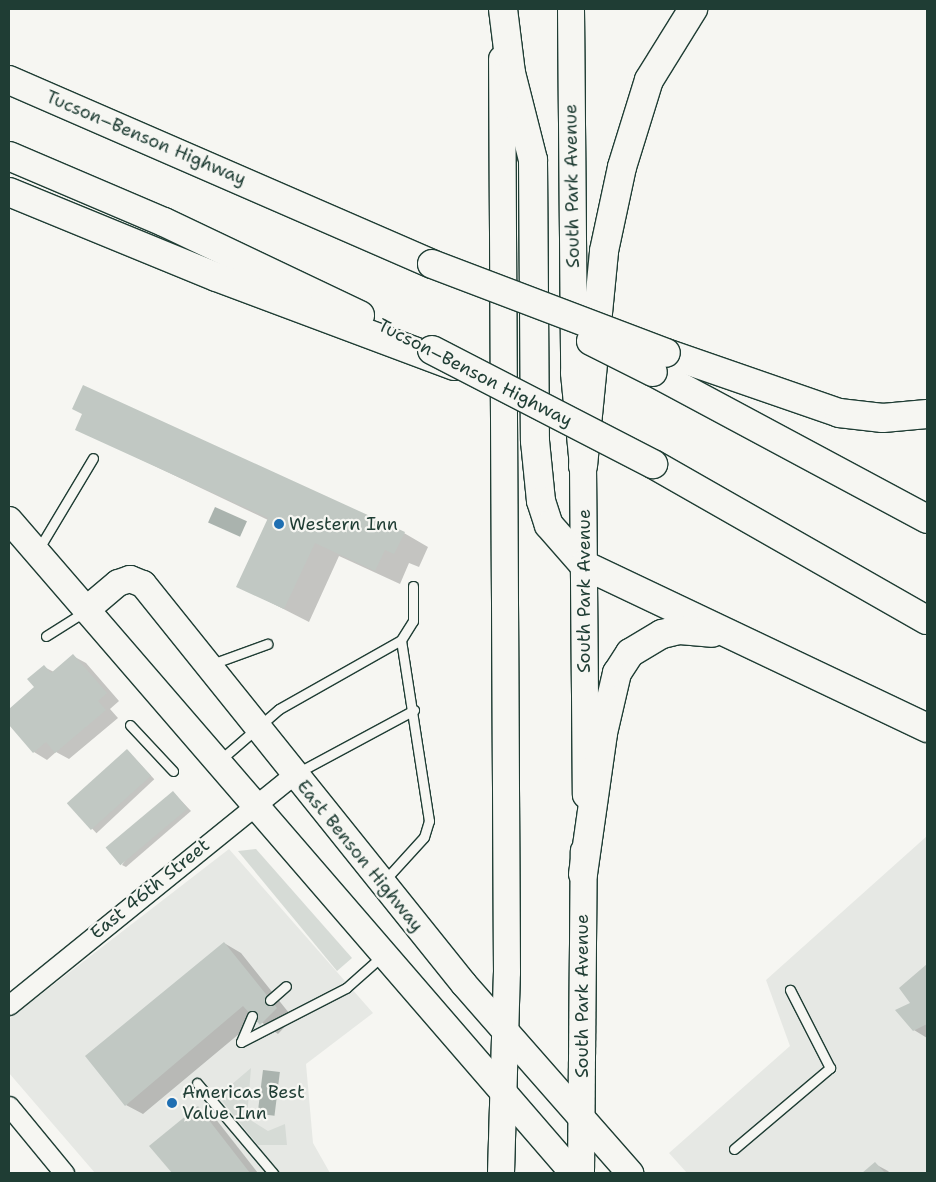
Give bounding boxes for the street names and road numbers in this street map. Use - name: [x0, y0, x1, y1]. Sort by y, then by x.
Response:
- street label: Tucson–Benson Highway: [43, 86, 249, 190]
- street label: South Park Avenue: [560, 104, 584, 268]
- street label: Tucson–Benson Highway: [374, 314, 576, 432]
- street label: South Park Avenue: [573, 509, 595, 673]
- street label: East Benson Highway: [292, 776, 428, 936]
- street label: East 46th Street: [86, 834, 214, 944]
- street label: South Park Avenue: [571, 914, 593, 1078]

